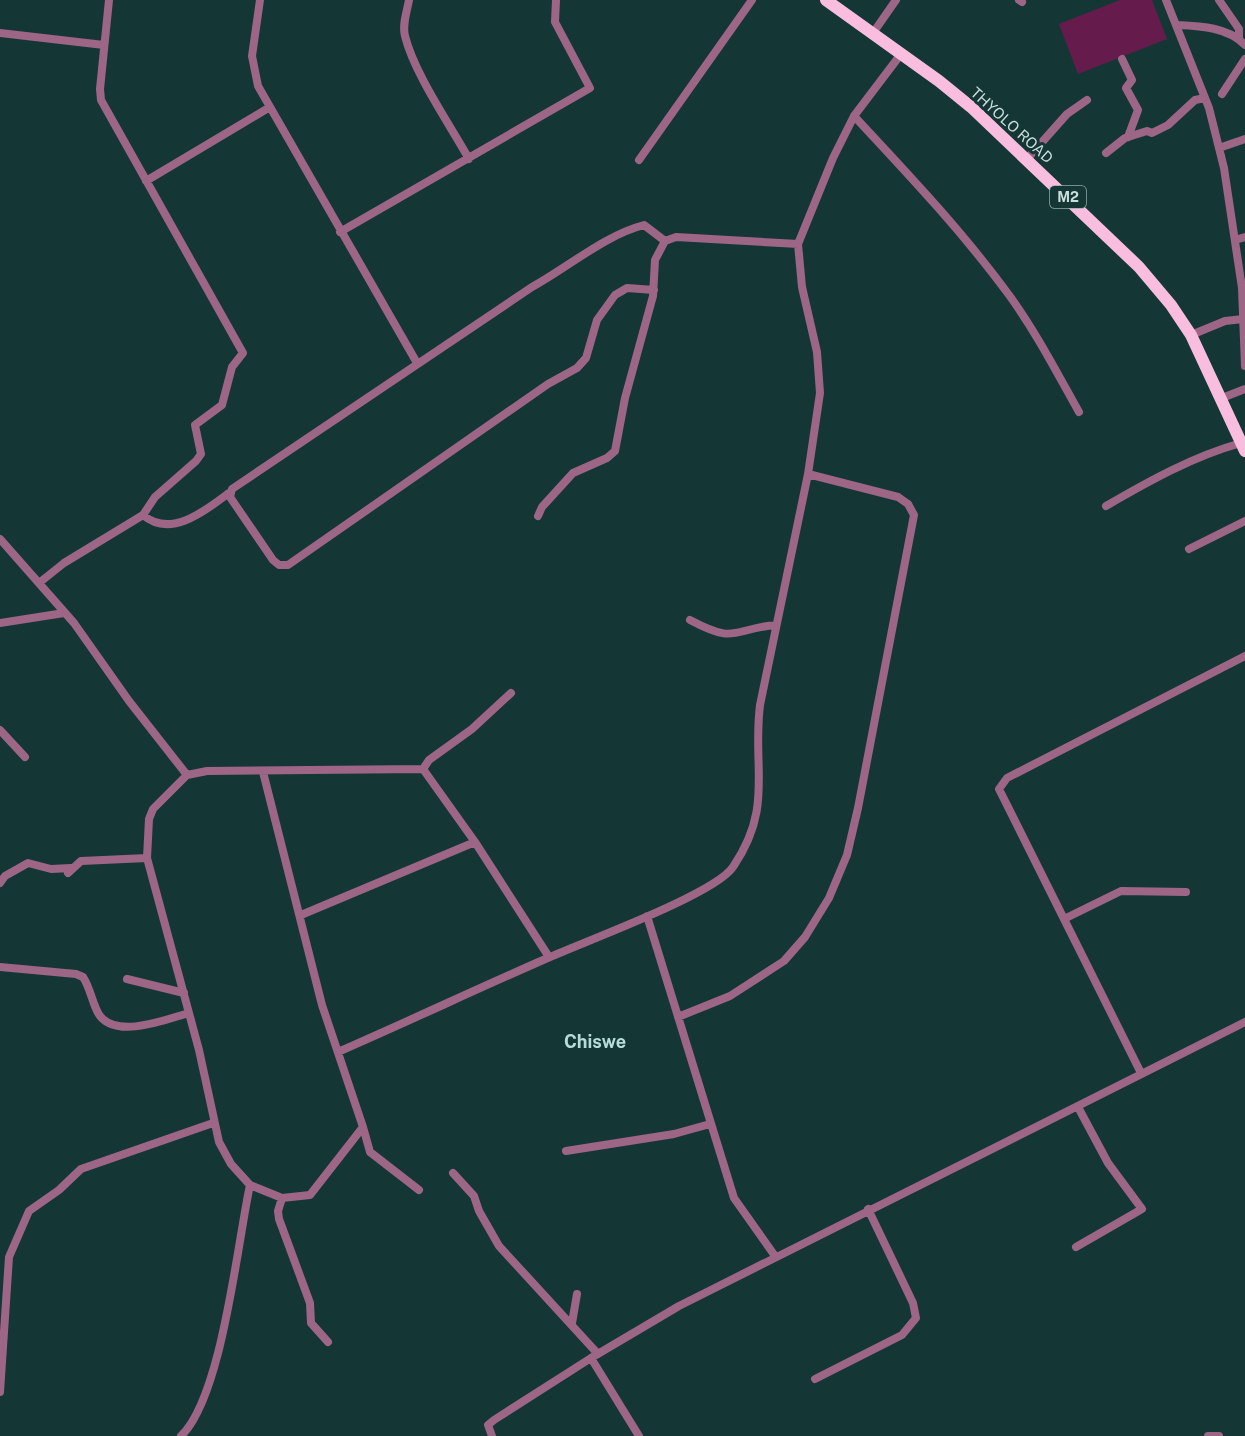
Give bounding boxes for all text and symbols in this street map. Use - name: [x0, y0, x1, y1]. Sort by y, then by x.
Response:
- street label: THYOLO ROAD: [967, 84, 1057, 166]
- road number: M2: [1050, 186, 1086, 208]
- district label: Chiswe: [564, 1031, 626, 1052]

